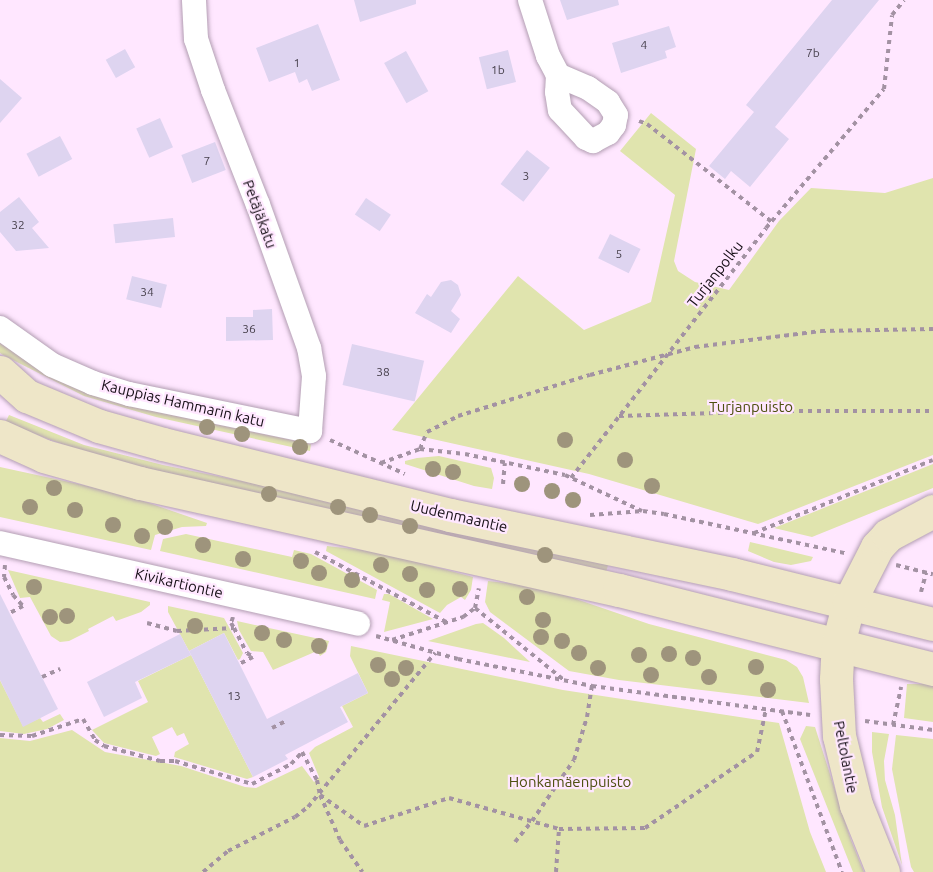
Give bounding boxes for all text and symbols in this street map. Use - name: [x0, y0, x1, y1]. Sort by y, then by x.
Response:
- house number: 4: [641, 38, 647, 52]
- house number: 7b: [806, 46, 820, 60]
- house number: 1: [294, 56, 300, 70]
- house number: 1b: [491, 63, 505, 77]
- house number: 7: [204, 154, 210, 168]
- house number: 3: [523, 169, 529, 183]
- street label: Petäjäkatu: [239, 177, 281, 251]
- house number: 32: [11, 218, 25, 232]
- street label: Turjanpolku: [683, 237, 747, 311]
- house number: 5: [616, 247, 622, 261]
- house number: 34: [140, 285, 154, 299]
- house number: 36: [242, 322, 256, 336]
- house number: 38: [376, 365, 390, 379]
- street label: Kauppias Hammarin katu: [100, 375, 266, 431]
- park label: Turjanpuisto: [709, 398, 793, 416]
- street label: Uudenmaantie: [409, 496, 509, 536]
- street label: Kivikartiontie: [133, 564, 225, 602]
- house number: 13: [227, 689, 241, 703]
- street label: Peltolantie: [830, 719, 862, 795]
- park label: Honkamäenpuisto: [509, 773, 631, 791]

